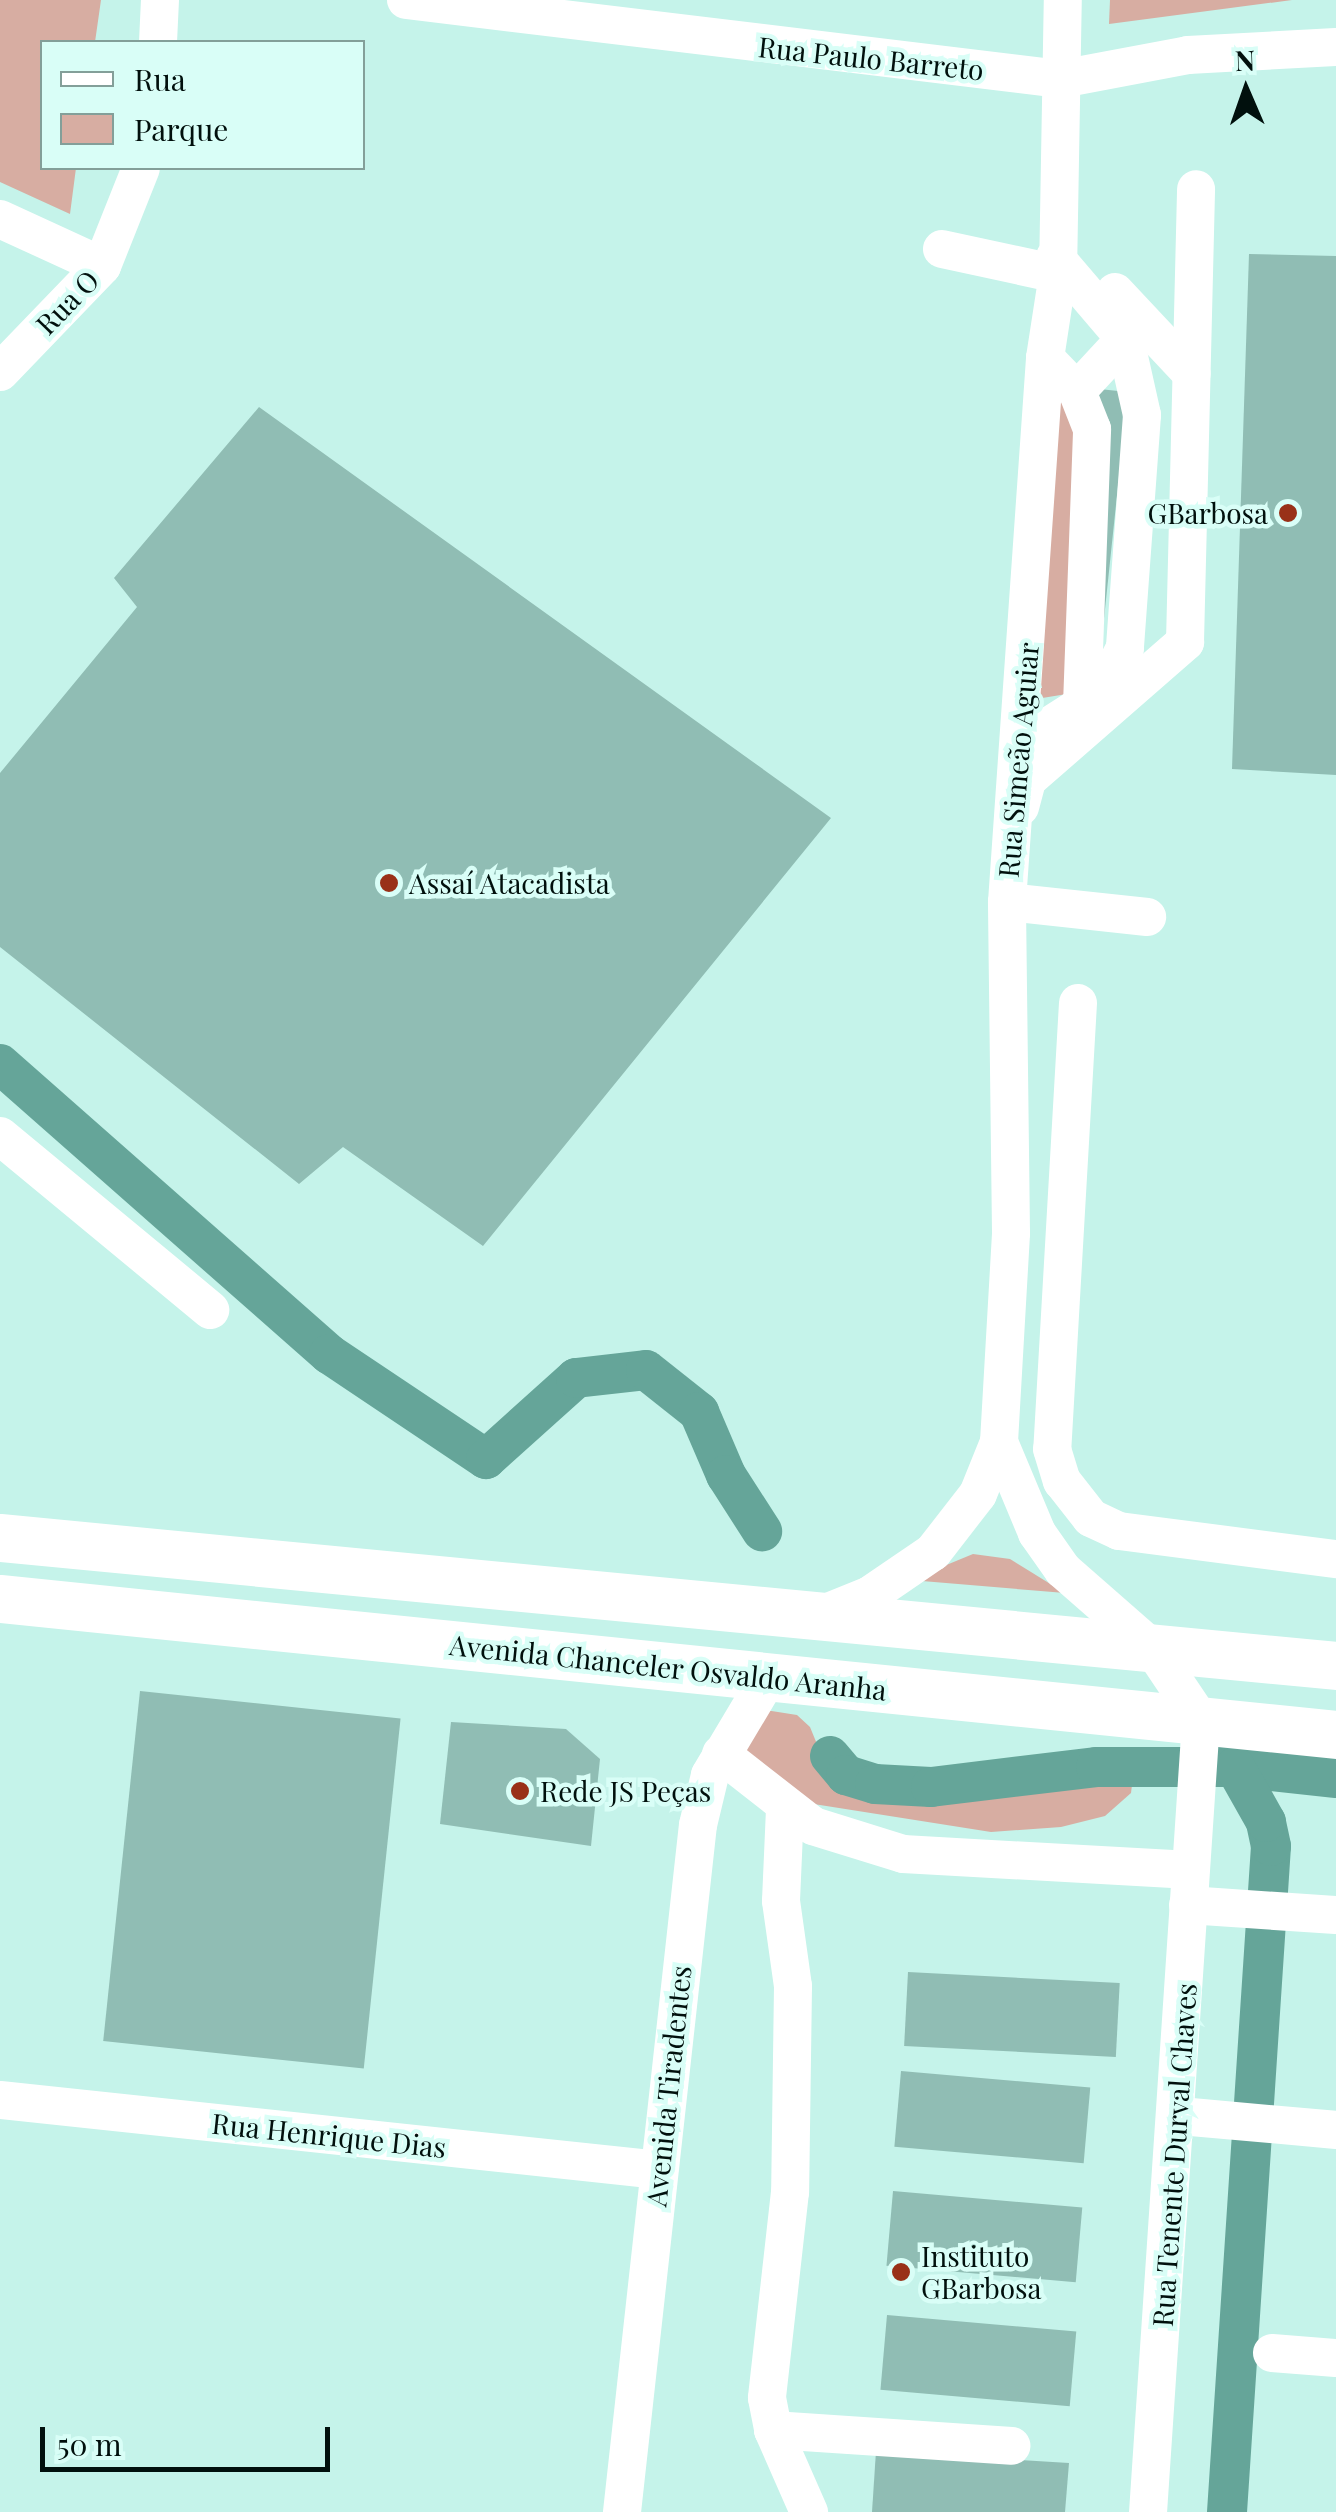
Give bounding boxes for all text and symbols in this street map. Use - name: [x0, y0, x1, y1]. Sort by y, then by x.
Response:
- street label: Rua Paulo Barreto: [756, 29, 986, 87]
- legend: [40, 40, 365, 170]
- north arrow: [1196, 40, 1296, 140]
- text: N: [1234, 41, 1256, 78]
- text: Rua: [134, 59, 186, 99]
- text: Parque: [134, 109, 229, 149]
- street label: Rua O: [28, 263, 106, 341]
- place label: GBarbosa: [1147, 496, 1268, 530]
- marker: GBarbosa: [1277, 502, 1299, 524]
- street label: Rua Simeão Aguiar: [991, 640, 1045, 880]
- place label: Assaí Atacadista: [409, 866, 611, 900]
- marker: Assaí Atacadista: [378, 872, 400, 894]
- street label: Avenida Chanceler Osvaldo Aranha: [447, 1627, 889, 1707]
- place label: Rede JS Peças: [540, 1774, 711, 1808]
- marker: Rede JS Peças: [509, 1780, 531, 1802]
- street label: Avenida Tiradentes: [639, 1963, 697, 2209]
- street label: Rua Tenente Durval Chaves: [1145, 1982, 1203, 2328]
- street label: Rua Henrique Dias: [210, 2106, 448, 2164]
- place label: Instituto GBarbosa: [921, 2239, 1042, 2305]
- marker: Instituto GBarbosa: [890, 2261, 912, 2283]
- scale bar: [45, 2407, 335, 2469]
- text: 50 m: [57, 2424, 122, 2464]

